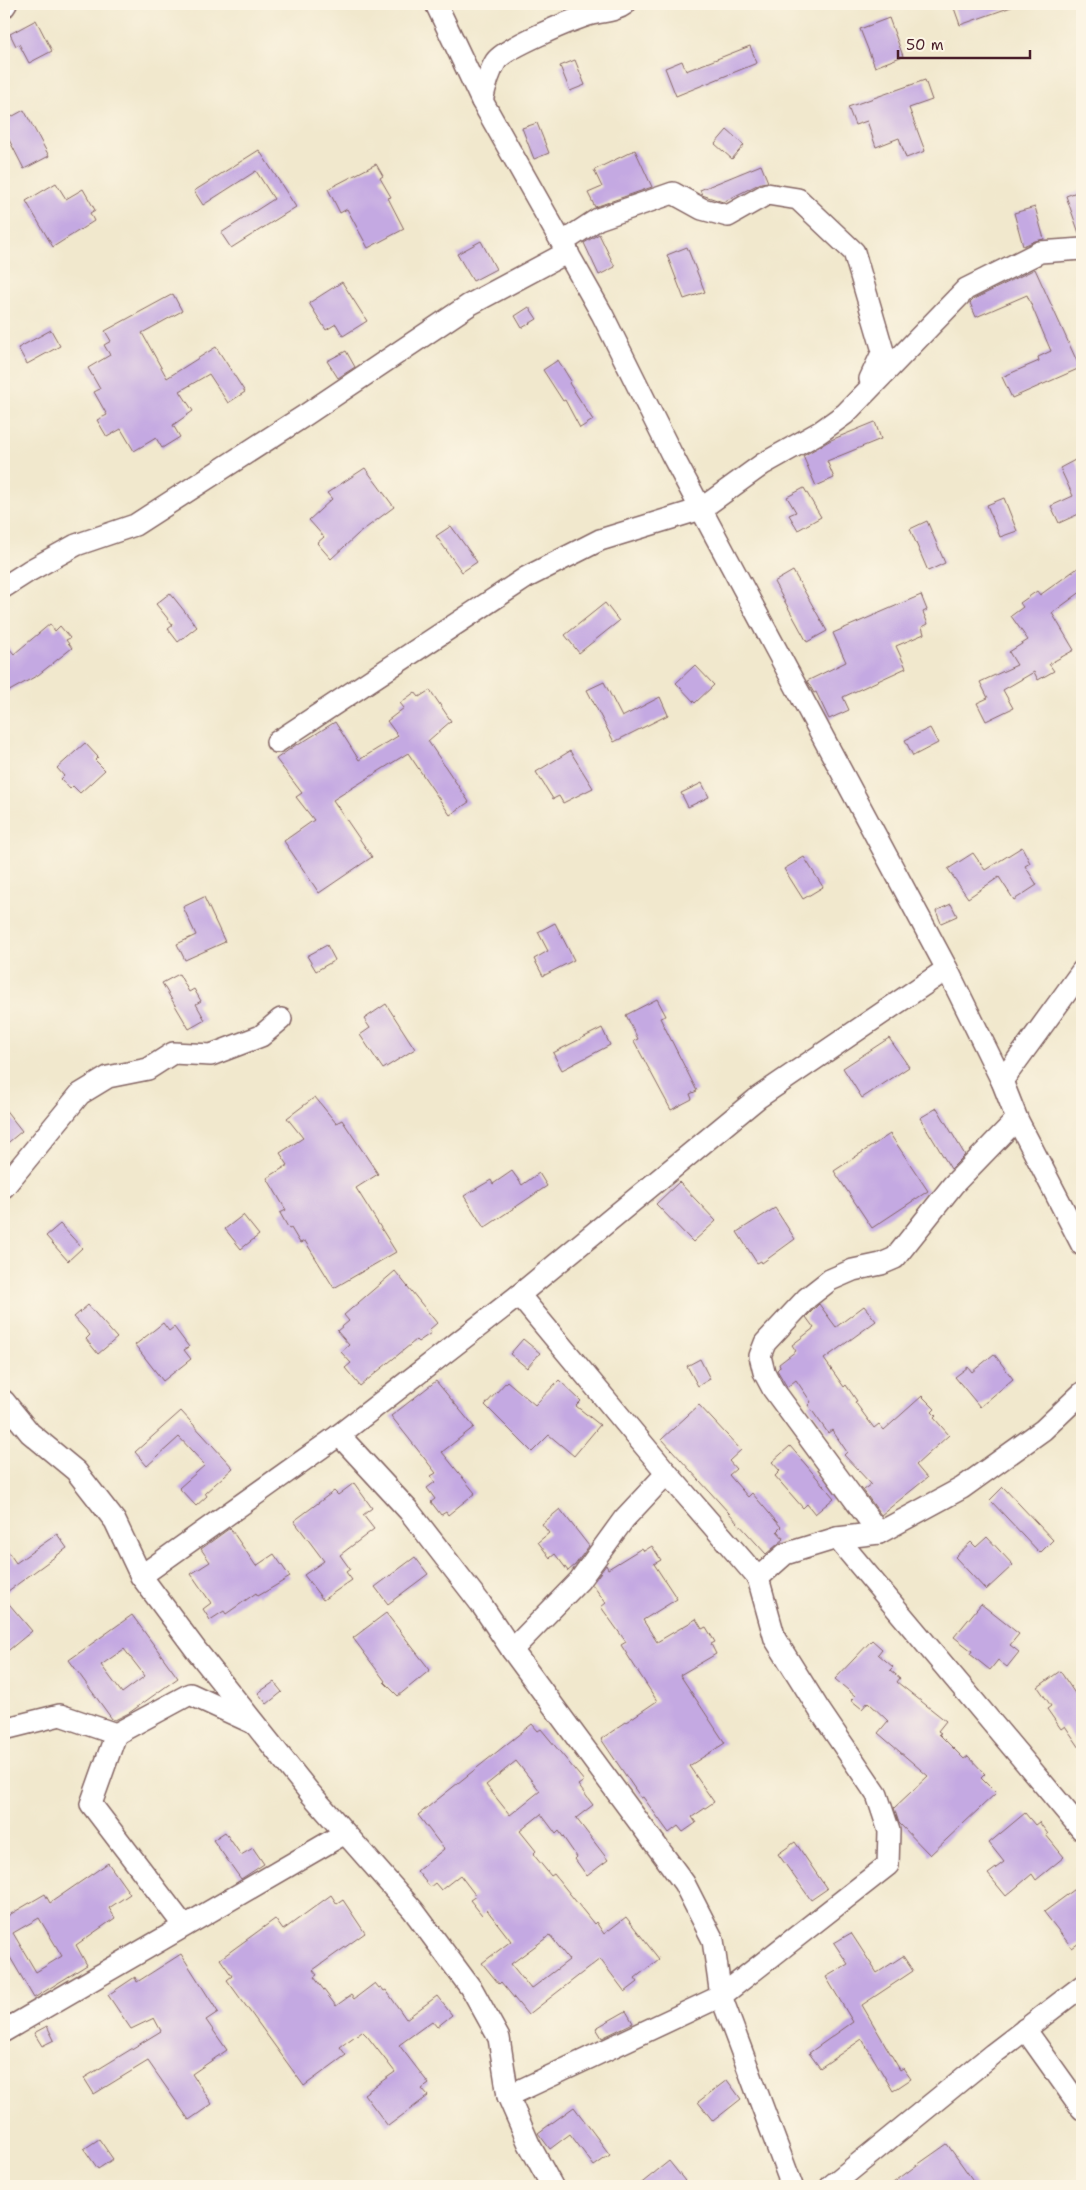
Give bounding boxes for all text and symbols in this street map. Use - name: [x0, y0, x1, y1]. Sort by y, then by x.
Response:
- scale bar: [898, 28, 1031, 60]
- text: 50 m: [906, 35, 944, 55]

